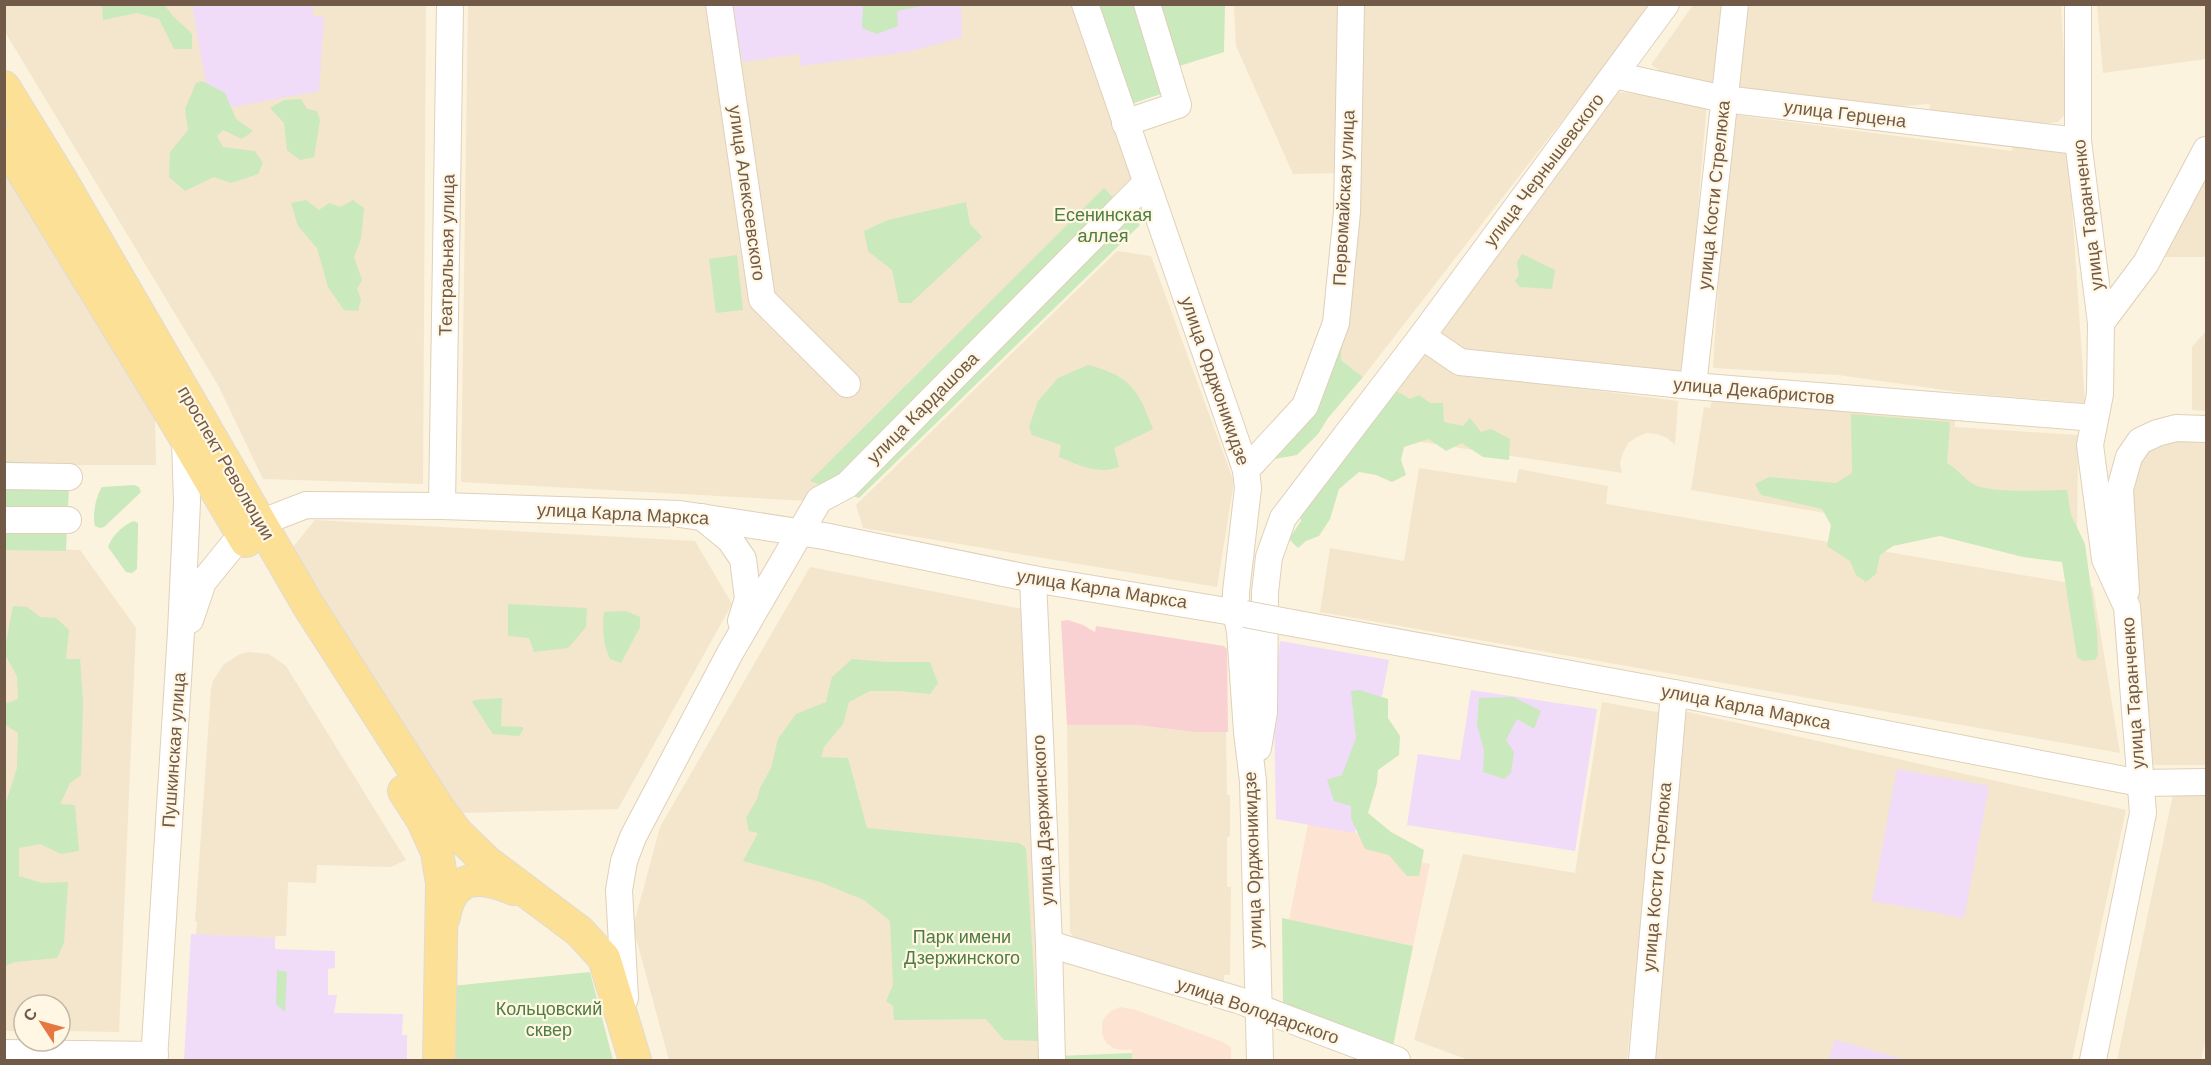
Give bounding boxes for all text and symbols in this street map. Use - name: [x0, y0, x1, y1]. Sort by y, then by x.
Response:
- street label: улица Чернышевского: [1480, 90, 1608, 250]
- street label: улица Герцена: [1783, 97, 1908, 132]
- street label: улица Кости Стрелюка: [1694, 98, 1734, 291]
- street label: улица Алексеевского: [725, 104, 769, 282]
- street label: Первомайская улица: [1329, 108, 1359, 287]
- street label: улица Таранченко: [2069, 138, 2107, 292]
- street label: Театральная улица: [436, 173, 458, 336]
- park label: Есенинская аллея: [1054, 205, 1152, 246]
- street label: улица Орджоникидзе: [1177, 294, 1253, 468]
- street label: улица Кардашова: [863, 348, 983, 468]
- street label: улица Декабристов: [1672, 374, 1836, 408]
- street label: проспект Революции: [174, 382, 278, 544]
- street label: улица Карла Маркса: [536, 500, 710, 529]
- street label: улица Карла Маркса: [1015, 566, 1190, 612]
- street label: улица Таранченко: [2118, 616, 2148, 770]
- street label: Пушкинская улица: [159, 671, 189, 828]
- street label: улица Карла Маркса: [1660, 681, 1833, 733]
- street label: улица Дзержинского: [1029, 734, 1057, 906]
- street label: улица Орджоникидзе: [1240, 771, 1266, 949]
- street label: улица Кости Стрелюка: [1639, 780, 1675, 973]
- park label: Парк имени Дзержинского: [904, 927, 1020, 968]
- street label: улица Володарского: [1174, 974, 1342, 1048]
- north arrow: [12, 993, 72, 1053]
- park label: Кольцовский сквер: [496, 999, 602, 1040]
- text: С: [20, 1004, 41, 1024]

